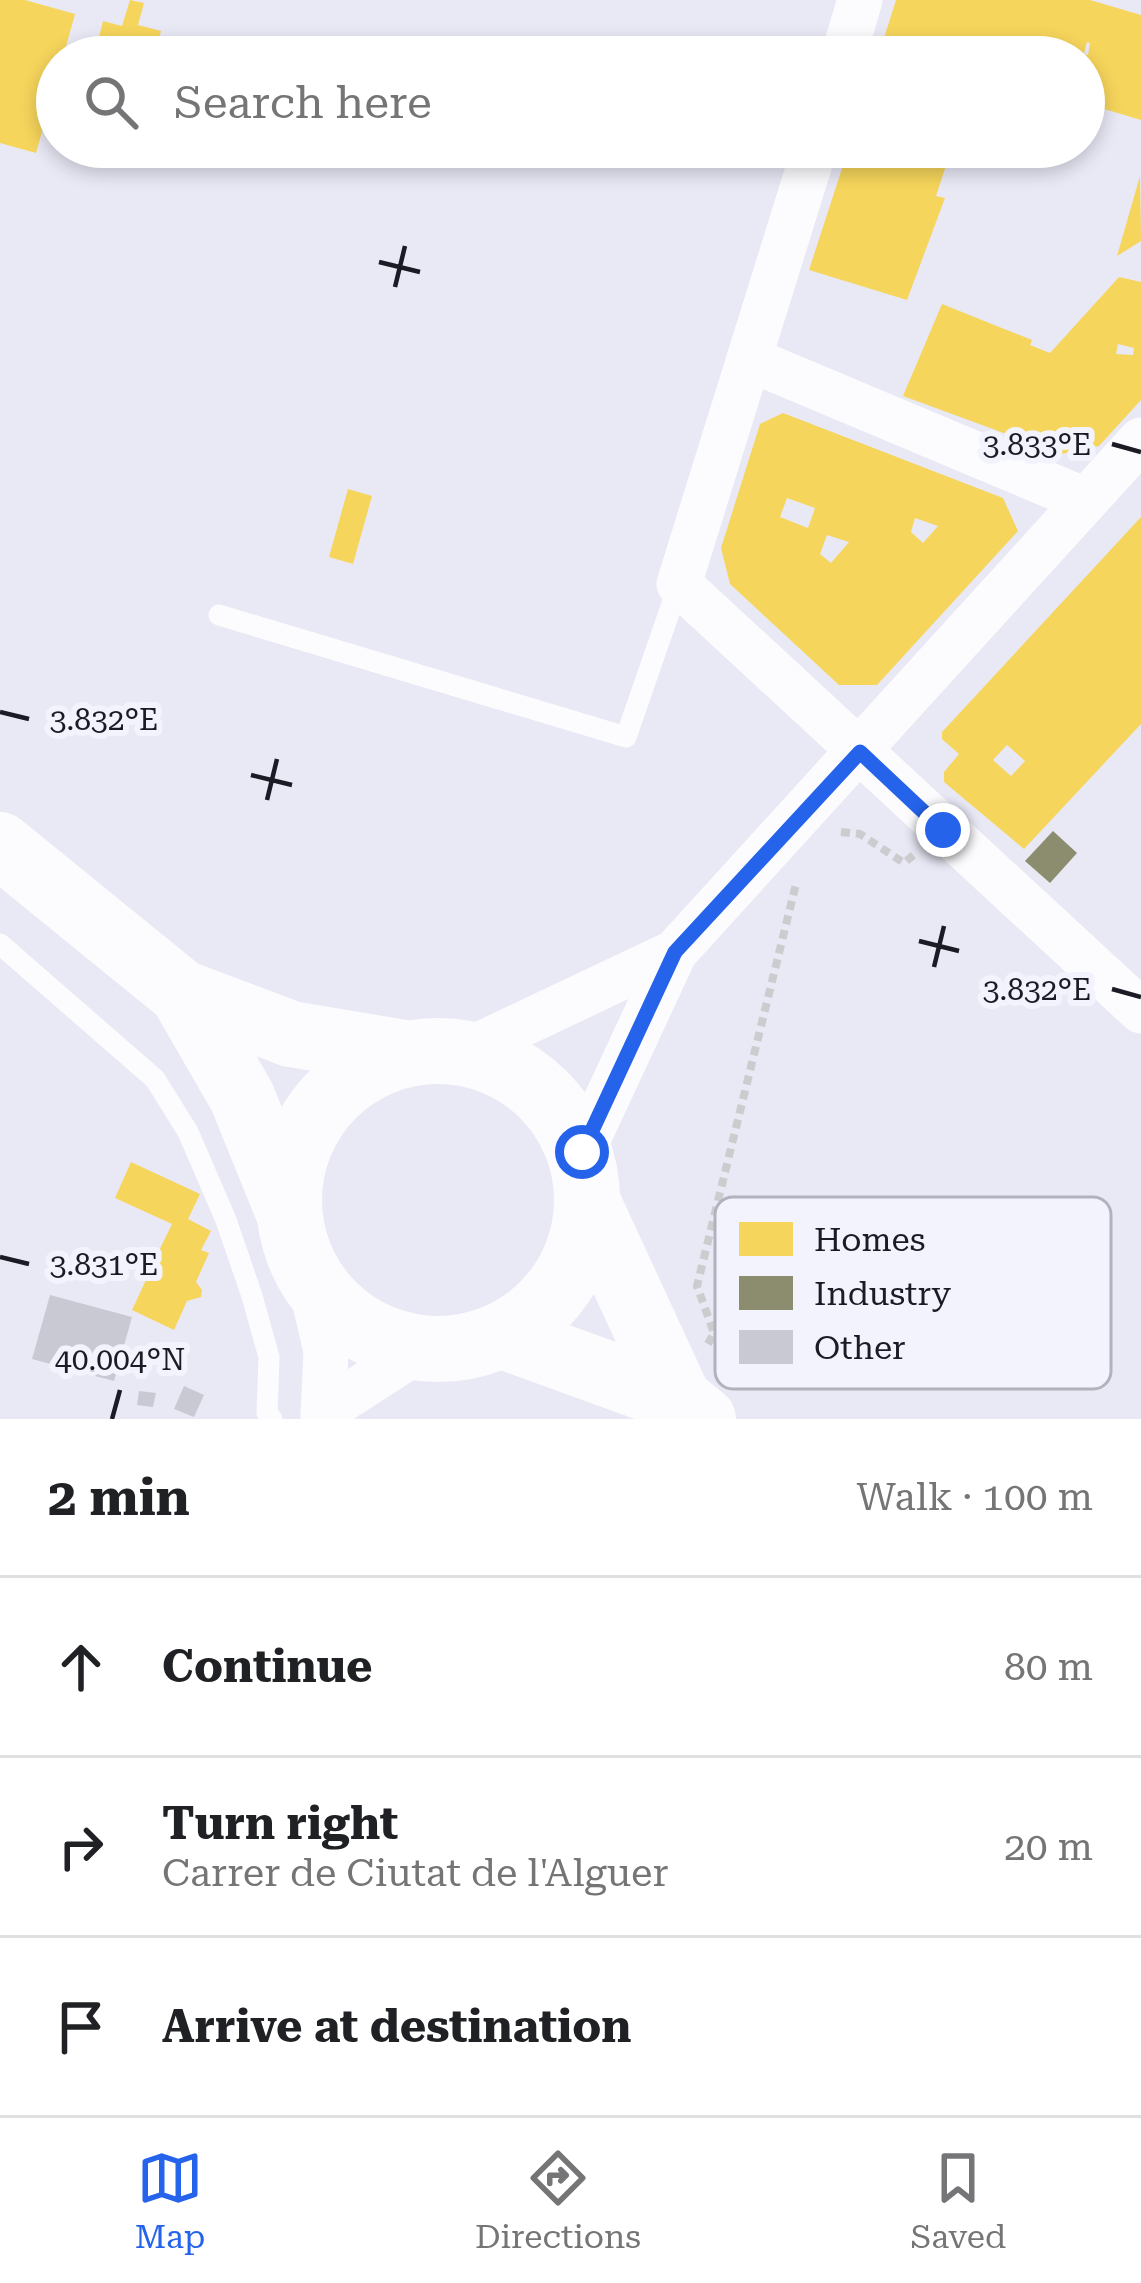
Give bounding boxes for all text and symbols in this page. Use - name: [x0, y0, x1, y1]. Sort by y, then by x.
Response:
- search box: [36, 36, 1105, 168]
- icon: search: [78, 69, 144, 135]
- text: Search here: [174, 76, 432, 129]
- text: 3.833°E: [983, 427, 1091, 462]
- text: 3.832°E: [50, 702, 158, 737]
- route end: [916, 803, 970, 857]
- text: 3.832°E: [983, 972, 1091, 1007]
- route start: [555, 1125, 609, 1179]
- legend: [715, 1197, 1111, 1389]
- text: Homes: [814, 1220, 925, 1259]
- text: 3.831°E: [50, 1247, 158, 1282]
- text: Industry: [814, 1274, 952, 1313]
- text: Other: [814, 1328, 906, 1367]
- text: 40.004°N: [55, 1342, 185, 1377]
- text: 2 min: [48, 1468, 190, 1527]
- text: Walk · 100 m: [857, 1474, 1093, 1520]
- icon: ahead: [48, 1634, 114, 1700]
- text: Continue: [162, 1640, 373, 1693]
- text: 80 m: [1004, 1644, 1093, 1690]
- text: Turn right: [162, 1797, 398, 1850]
- icon: right: [48, 1814, 114, 1880]
- text: 20 m: [1004, 1824, 1093, 1870]
- text: Carrer de Ciutat de l'Alguer: [162, 1850, 669, 1896]
- icon: arrive: [48, 1994, 114, 2060]
- text: Arrive at destination: [162, 2000, 631, 2053]
- tab: Map: [135, 2145, 205, 2256]
- tab: Directions: [475, 2145, 641, 2256]
- tab: Saved: [911, 2145, 1006, 2256]

